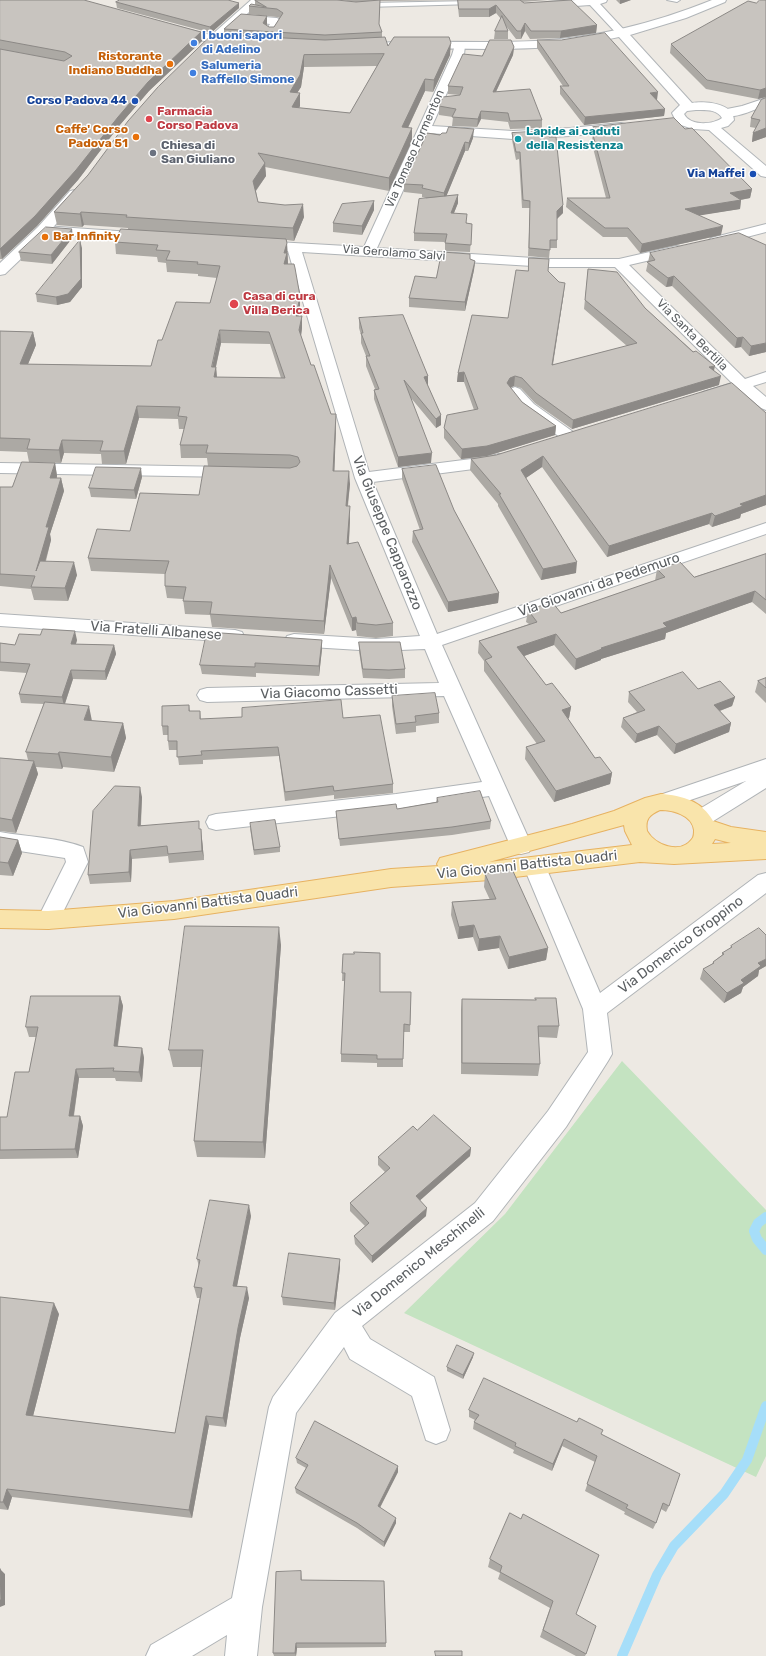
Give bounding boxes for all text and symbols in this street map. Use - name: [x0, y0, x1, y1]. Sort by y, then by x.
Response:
- place label: I buoni sapori di Adelino: [202, 29, 282, 57]
- marker: I buoni sapori di Adelino: [189, 38, 199, 48]
- place label: Ristorante Indiano Buddha: [69, 50, 162, 78]
- marker: Ristorante Indiano Buddha: [165, 59, 175, 69]
- place label: Salumeria Raffello Simone: [201, 59, 294, 87]
- marker: Salumeria Raffello Simone: [188, 68, 198, 78]
- street label: Via Tomaso Formenton: [382, 88, 448, 210]
- place label: Corso Padova 44: [27, 94, 127, 108]
- marker: Corso Padova 44: [130, 96, 140, 106]
- place label: Farmacia Corso Padova: [157, 105, 238, 133]
- marker: Farmacia Corso Padova: [144, 114, 154, 124]
- place label: Caffe' Corso Padova 51: [55, 123, 128, 151]
- place label: Lapide ai caduti della Resistenza: [526, 125, 623, 153]
- marker: Caffe' Corso Padova 51: [131, 132, 141, 142]
- marker: Lapide ai caduti della Resistenza: [513, 134, 523, 144]
- place label: Chiesa di San Giuliano: [161, 139, 235, 167]
- marker: Chiesa di San Giuliano: [148, 148, 158, 158]
- place label: Via Maffei: [687, 167, 745, 181]
- marker: Via Maffei: [748, 169, 758, 179]
- place label: Bar Infinity: [53, 230, 120, 244]
- marker: Bar Infinity: [40, 232, 50, 242]
- street label: Via Gerolamo Salvi: [342, 242, 446, 264]
- place label: Casa di cura Villa Berica: [243, 290, 316, 318]
- street label: Via Santa Bertilla: [653, 296, 731, 374]
- marker: Casa di cura Villa Berica: [228, 298, 240, 310]
- street label: Via Giuseppe Capparozzo: [348, 453, 426, 613]
- street label: Via Giovanni da Pedemuro: [516, 549, 682, 621]
- street label: Via Fratelli Albanese: [90, 618, 222, 644]
- street label: Via Giacomo Cassetti: [260, 681, 398, 703]
- street label: Via Giovanni Battista Quadri: [436, 847, 618, 883]
- street label: Via Giovanni Battista Quadri: [117, 884, 299, 922]
- street label: Via Domenico Groppino: [615, 893, 747, 997]
- street label: Via Domenico Meschinelli: [350, 1205, 488, 1321]

